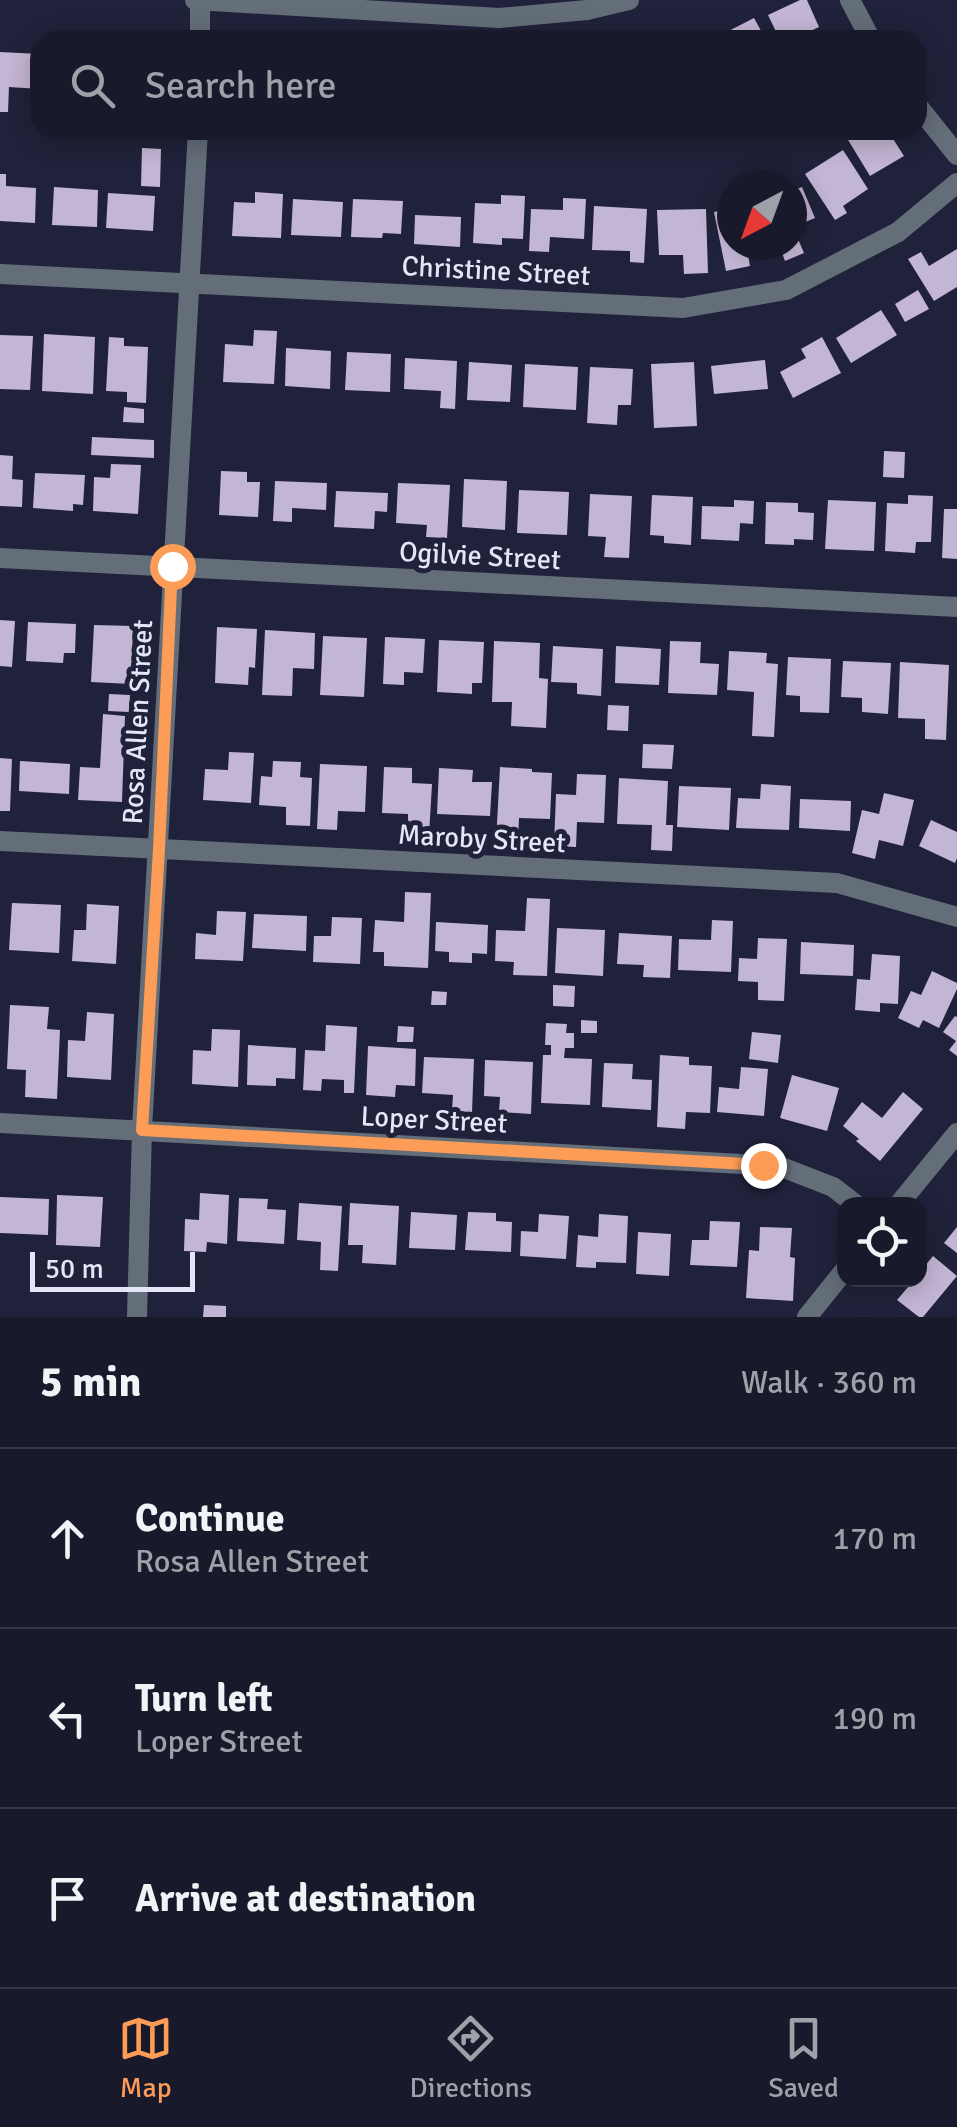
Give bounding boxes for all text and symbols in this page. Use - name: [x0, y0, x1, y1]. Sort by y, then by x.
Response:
- search box: [30, 30, 927, 140]
- icon: search: [65, 58, 120, 113]
- text: Search here: [145, 62, 337, 109]
- north arrow: [717, 170, 807, 260]
- street label: Christine Street: [401, 249, 591, 293]
- street label: Ogilvie Street: [398, 535, 562, 577]
- route start: [150, 544, 196, 590]
- street label: Rosa Allen Street: [116, 619, 160, 825]
- street label: Maroby Street: [397, 818, 567, 860]
- street label: Loper Street: [360, 1099, 508, 1141]
- route end: [741, 1143, 787, 1189]
- map controls: [837, 1197, 927, 1287]
- button: locate: [837, 1197, 927, 1287]
- scale bar: [30, 1247, 195, 1292]
- text: 50 m: [45, 1252, 104, 1286]
- text: 5 min: [40, 1357, 141, 1408]
- text: Walk · 360 m: [741, 1363, 917, 1402]
- text: Continue: [135, 1495, 285, 1542]
- icon: ahead: [40, 1511, 95, 1566]
- text: 170 m: [833, 1519, 917, 1558]
- text: Rosa Allen Street: [135, 1542, 369, 1581]
- text: Turn left: [135, 1675, 273, 1722]
- icon: left: [40, 1691, 95, 1746]
- text: 190 m: [833, 1699, 917, 1738]
- text: Loper Street: [135, 1722, 303, 1761]
- icon: arrive: [40, 1871, 95, 1926]
- text: Arrive at destination: [135, 1875, 476, 1922]
- tab: Map: [118, 2011, 173, 2105]
- tab: Directions: [410, 2011, 532, 2105]
- tab: Saved: [768, 2011, 839, 2105]

